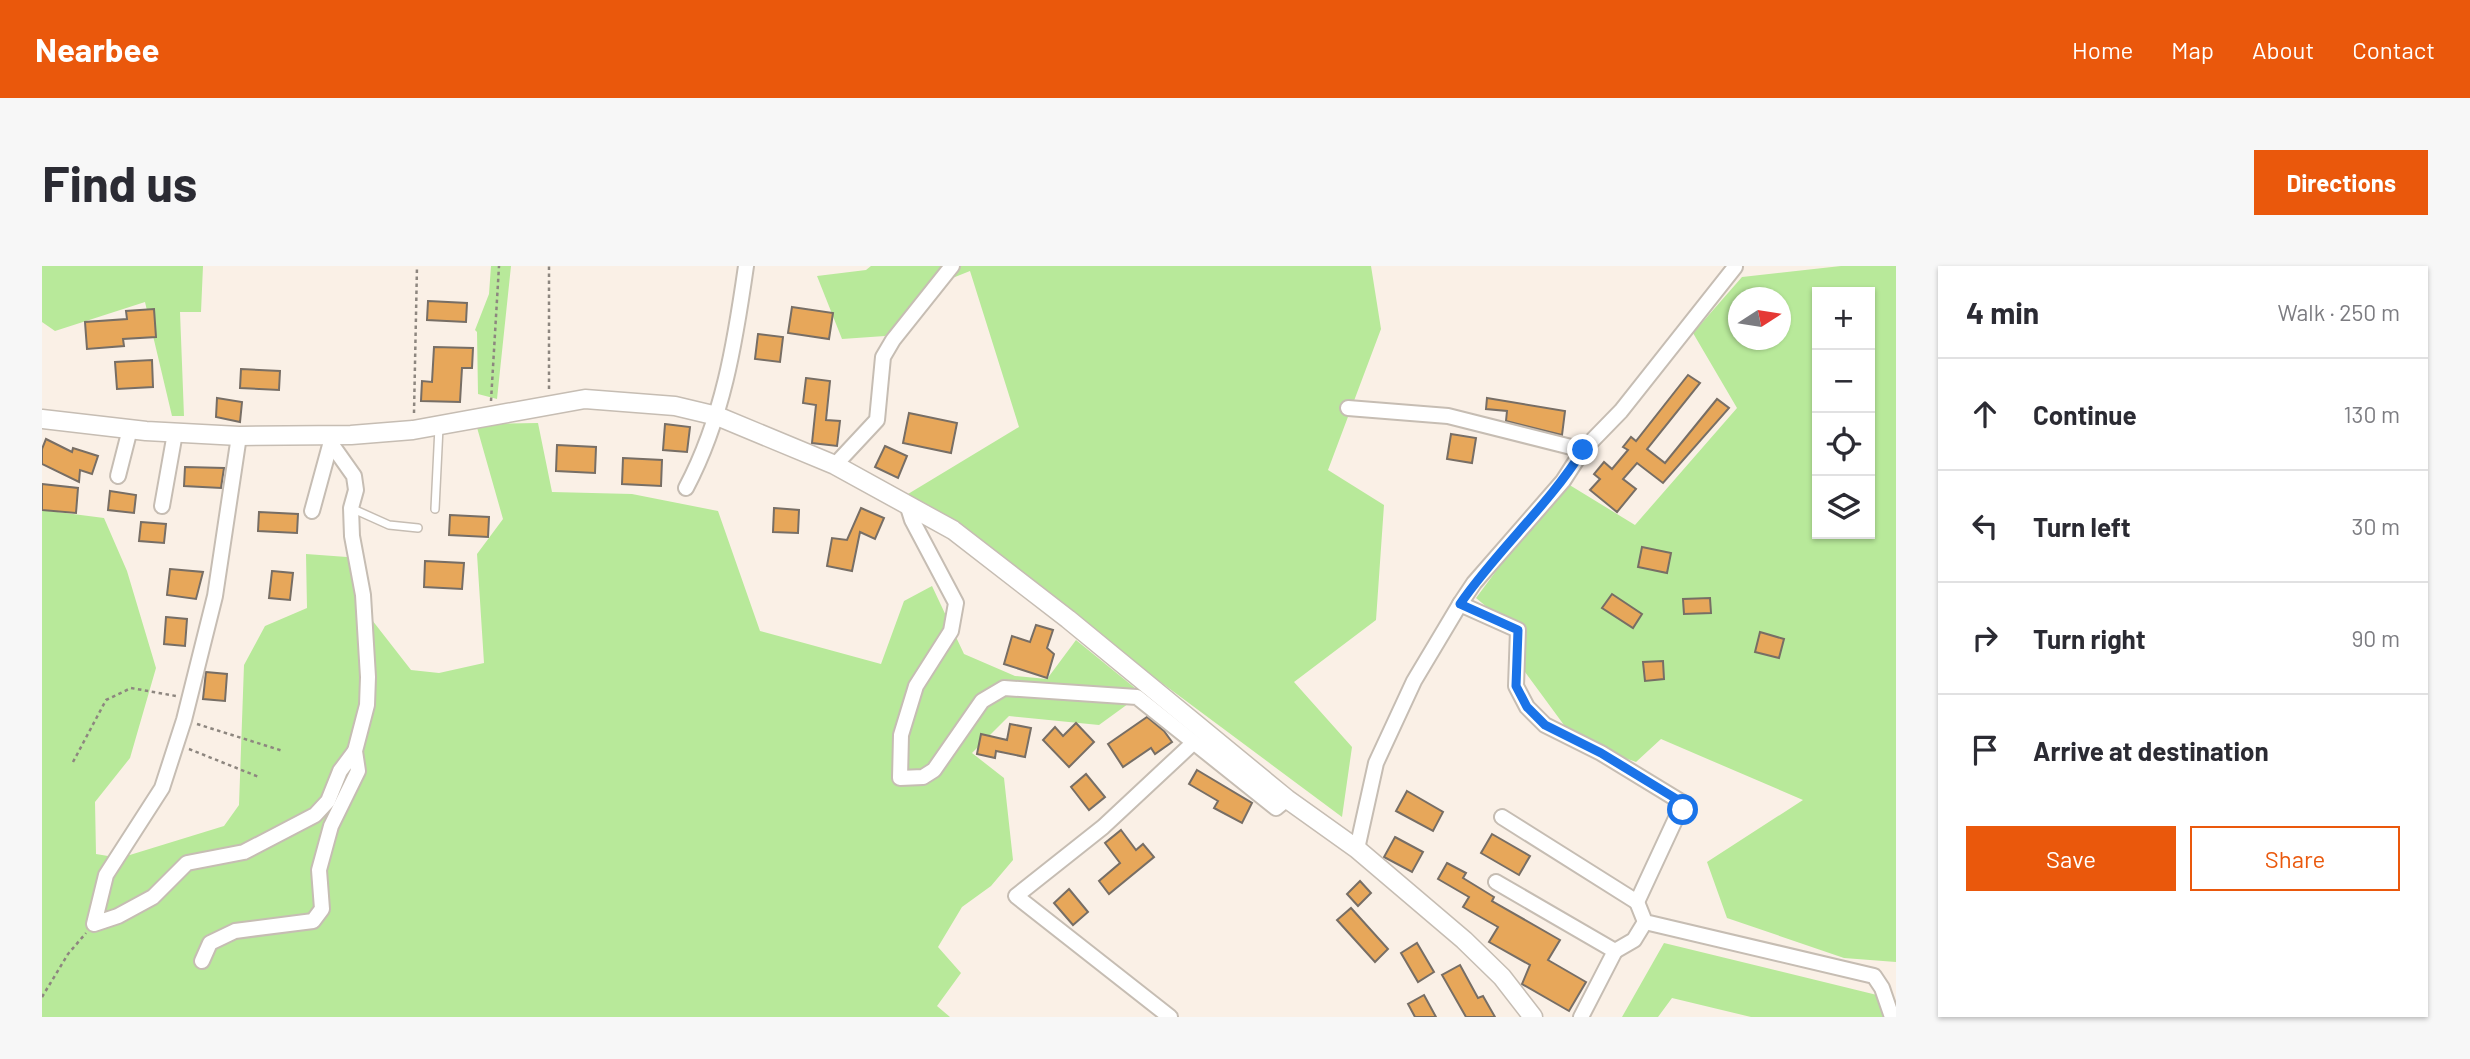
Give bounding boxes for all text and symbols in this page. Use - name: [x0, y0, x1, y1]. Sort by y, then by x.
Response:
- text: Nearbee: [35, 29, 159, 69]
- text: Home: [2072, 35, 2133, 64]
- text: Map: [2171, 35, 2214, 64]
- text: About: [2252, 35, 2314, 64]
- text: Contact: [2352, 35, 2435, 64]
- button: Directions: [2254, 150, 2428, 215]
- text: Find us: [42, 153, 197, 212]
- north arrow: [1728, 287, 1791, 350]
- map controls: [1812, 287, 1875, 539]
- button: +: [1812, 287, 1875, 350]
- text: 4 min: [1966, 294, 2039, 330]
- text: Walk · 250 m: [2278, 298, 2400, 326]
- button: −: [1812, 350, 1875, 413]
- icon: ahead: [1966, 395, 2004, 433]
- text: Continue: [2033, 399, 2137, 430]
- text: 130 m: [2343, 400, 2400, 428]
- button: locate: [1812, 413, 1875, 476]
- route end: [1567, 434, 1598, 465]
- button: layers: [1812, 476, 1875, 539]
- icon: left: [1966, 507, 2004, 545]
- text: Turn left: [2033, 511, 2131, 542]
- text: 30 m: [2352, 512, 2400, 540]
- icon: right: [1966, 619, 2004, 657]
- text: Turn right: [2033, 623, 2146, 654]
- text: 90 m: [2351, 624, 2400, 652]
- icon: arrive: [1966, 731, 2004, 769]
- text: Arrive at destination: [2033, 735, 2269, 766]
- route start: [1667, 794, 1698, 825]
- button: Save: [1966, 826, 2176, 891]
- button: Share: [2190, 826, 2400, 891]

